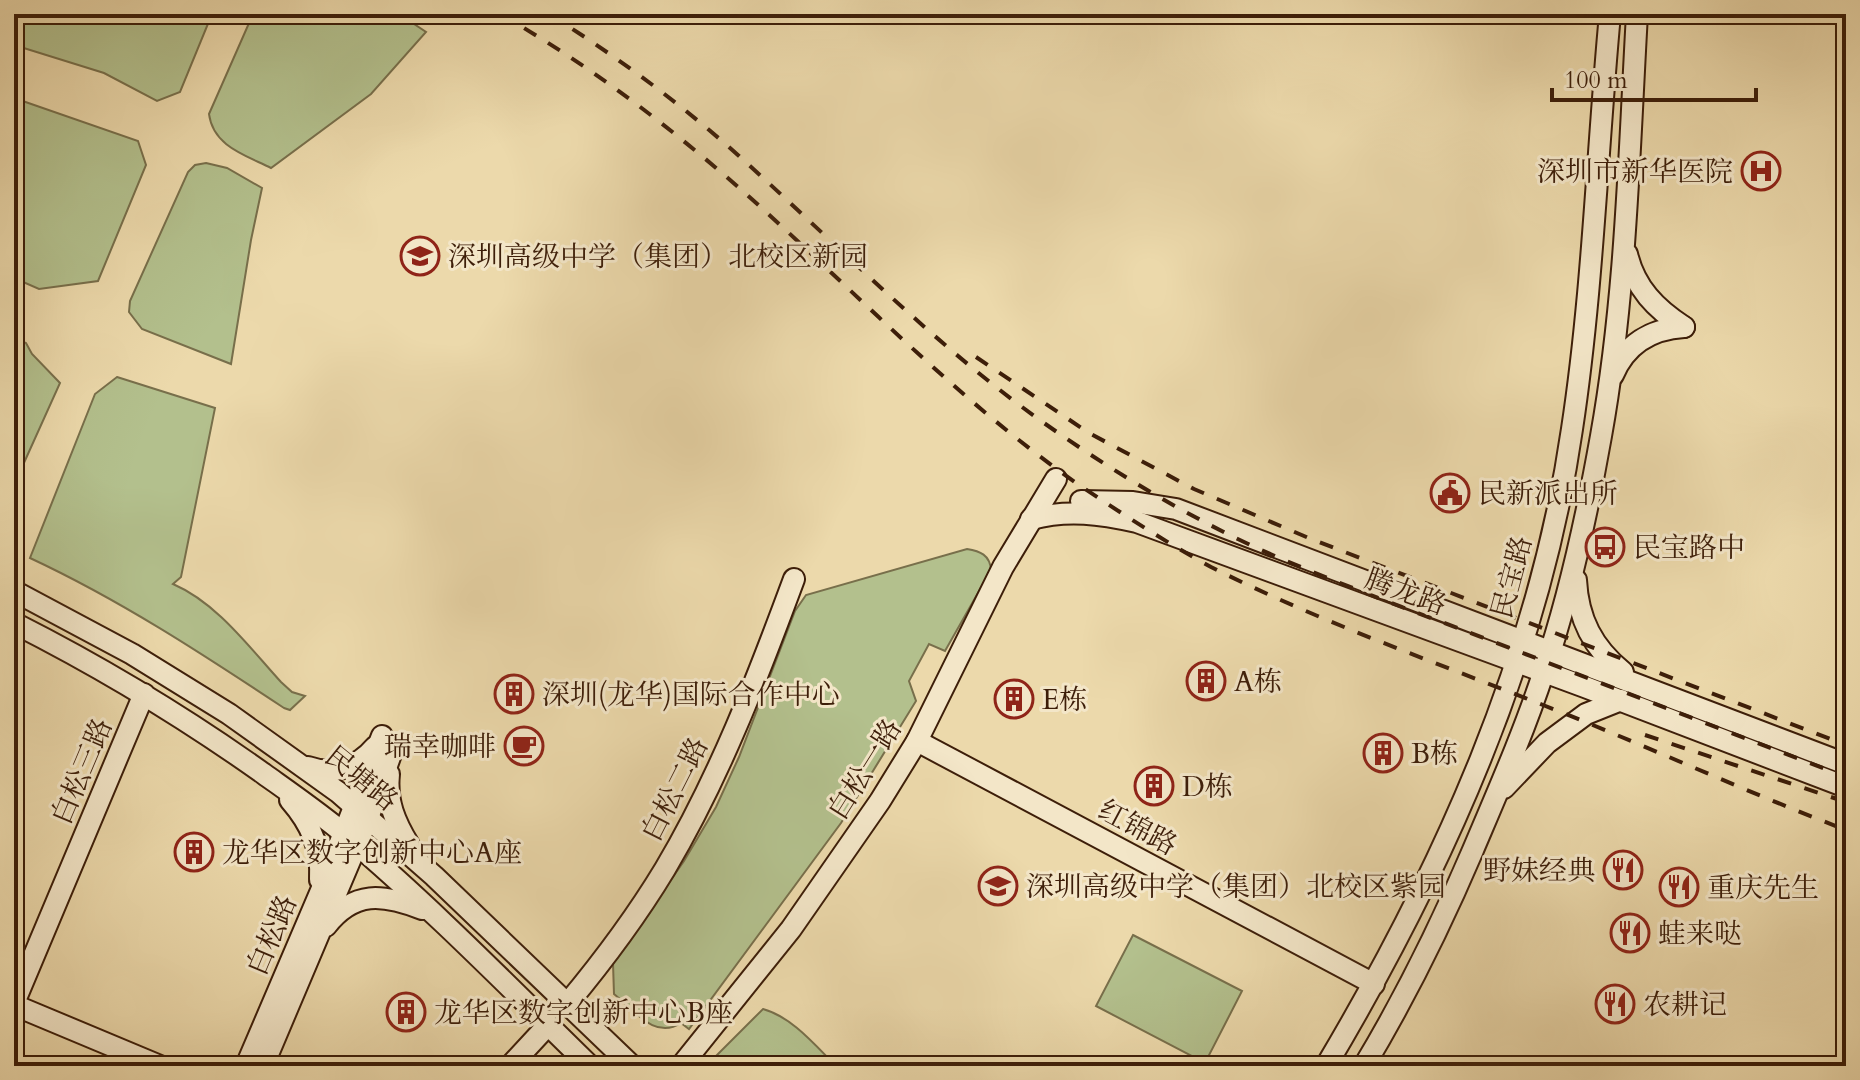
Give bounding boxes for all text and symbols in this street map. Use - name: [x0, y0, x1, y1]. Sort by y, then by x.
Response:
- scale bar: [1552, 52, 1756, 102]
- text: 100 m: [1564, 64, 1628, 97]
- hospital icon: 深圳市新华医院: [1740, 150, 1782, 192]
- place label: 深圳市新华医院: [1537, 153, 1733, 191]
- school or university icon: 深圳高级中学（集团）北校区新园: [399, 235, 441, 277]
- place label: 深圳高级中学（集团）北校区新园: [448, 238, 868, 276]
- public building icon: 民新派出所: [1429, 472, 1471, 514]
- place label: 民新派出所: [1478, 475, 1618, 513]
- bus stop icon: 民宝路中: [1584, 526, 1626, 568]
- place label: 民宝路中: [1633, 529, 1745, 567]
- street label: 民宝路: [1483, 532, 1541, 623]
- street label: 腾龙路: [1360, 560, 1452, 624]
- building icon: A栋: [1185, 660, 1227, 702]
- place label: A栋: [1234, 663, 1282, 701]
- building icon: 深圳(龙华)国际合作中心: [493, 673, 535, 715]
- place label: 深圳(龙华)国际合作中心: [542, 676, 840, 714]
- building icon: E栋: [993, 678, 1035, 720]
- place label: E栋: [1042, 681, 1087, 719]
- street label: 白松三路: [43, 712, 121, 830]
- street label: 白松一路: [819, 712, 911, 827]
- cafe icon: 瑞幸咖啡: [503, 725, 545, 767]
- place label: 瑞幸咖啡: [384, 728, 496, 766]
- street label: 白松二路: [633, 731, 717, 848]
- building icon: B栋: [1362, 732, 1404, 774]
- place label: B栋: [1411, 735, 1458, 773]
- street label: 民塘路: [317, 738, 406, 820]
- building icon: D栋: [1133, 765, 1175, 807]
- place label: D栋: [1182, 768, 1233, 806]
- street label: 红锦路: [1092, 791, 1184, 864]
- building icon: 龙华区数字创新中心A座: [173, 831, 215, 873]
- place label: 龙华区数字创新中心A座: [222, 834, 522, 872]
- restaurant icon: 野妹经典: [1602, 849, 1644, 891]
- place label: 野妹经典: [1483, 852, 1595, 890]
- school or university icon: 深圳高级中学（集团）北校区紫园: [977, 865, 1019, 907]
- restaurant icon: 重庆先生: [1658, 866, 1700, 908]
- place label: 深圳高级中学（集团）北校区紫园: [1026, 868, 1446, 906]
- place label: 重庆先生: [1707, 869, 1819, 907]
- street label: 白松路: [238, 889, 306, 981]
- restaurant icon: 蛙来哒: [1609, 912, 1651, 954]
- place label: 蛙来哒: [1658, 915, 1742, 953]
- restaurant icon: 农耕记: [1594, 983, 1636, 1025]
- place label: 农耕记: [1643, 986, 1727, 1024]
- building icon: 龙华区数字创新中心B座: [385, 991, 427, 1033]
- place label: 龙华区数字创新中心B座: [434, 994, 733, 1032]

